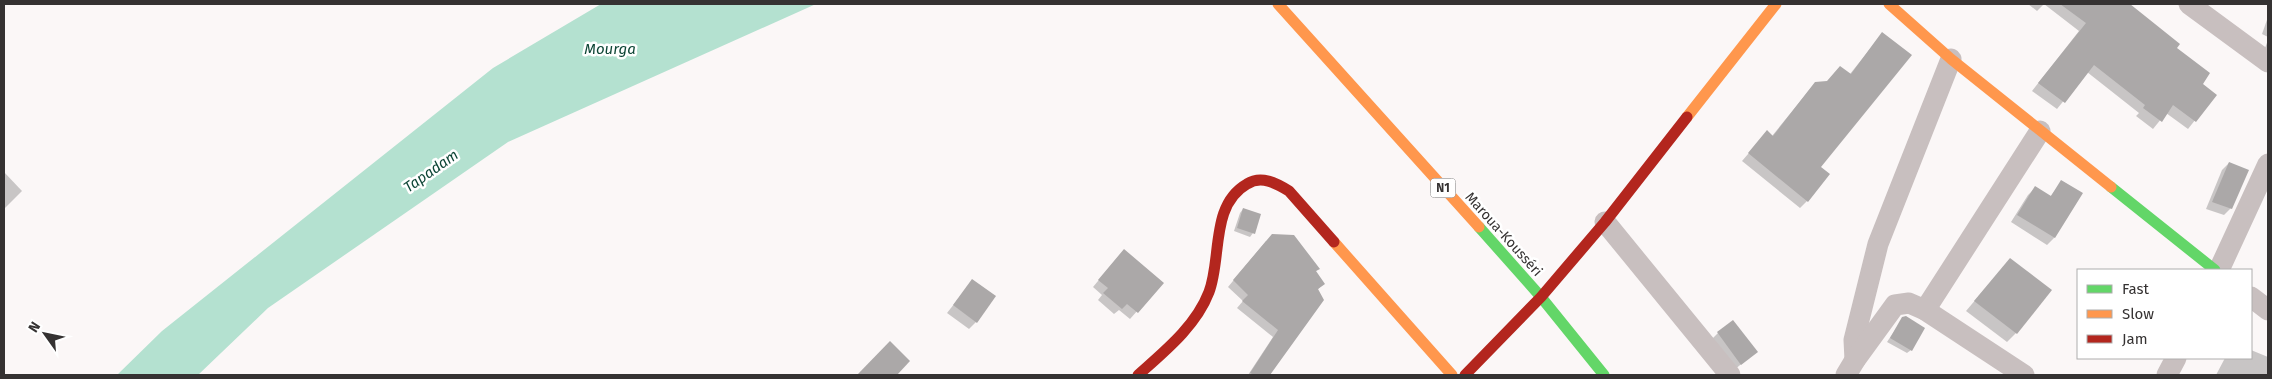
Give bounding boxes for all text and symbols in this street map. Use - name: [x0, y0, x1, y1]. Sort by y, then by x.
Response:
- water label: Mourga: [584, 40, 636, 58]
- water label: Tapadam: [400, 146, 462, 196]
- road number: N1: [1430, 178, 1456, 198]
- street label: Maroua-Kousséri: [1461, 189, 1546, 280]
- legend: [2077, 269, 2252, 359]
- text: Fast: [2122, 280, 2149, 298]
- text: Slow: [2122, 305, 2154, 323]
- north arrow: [20, 309, 70, 359]
- text: N: [25, 319, 44, 336]
- text: Jam: [2122, 330, 2148, 348]

